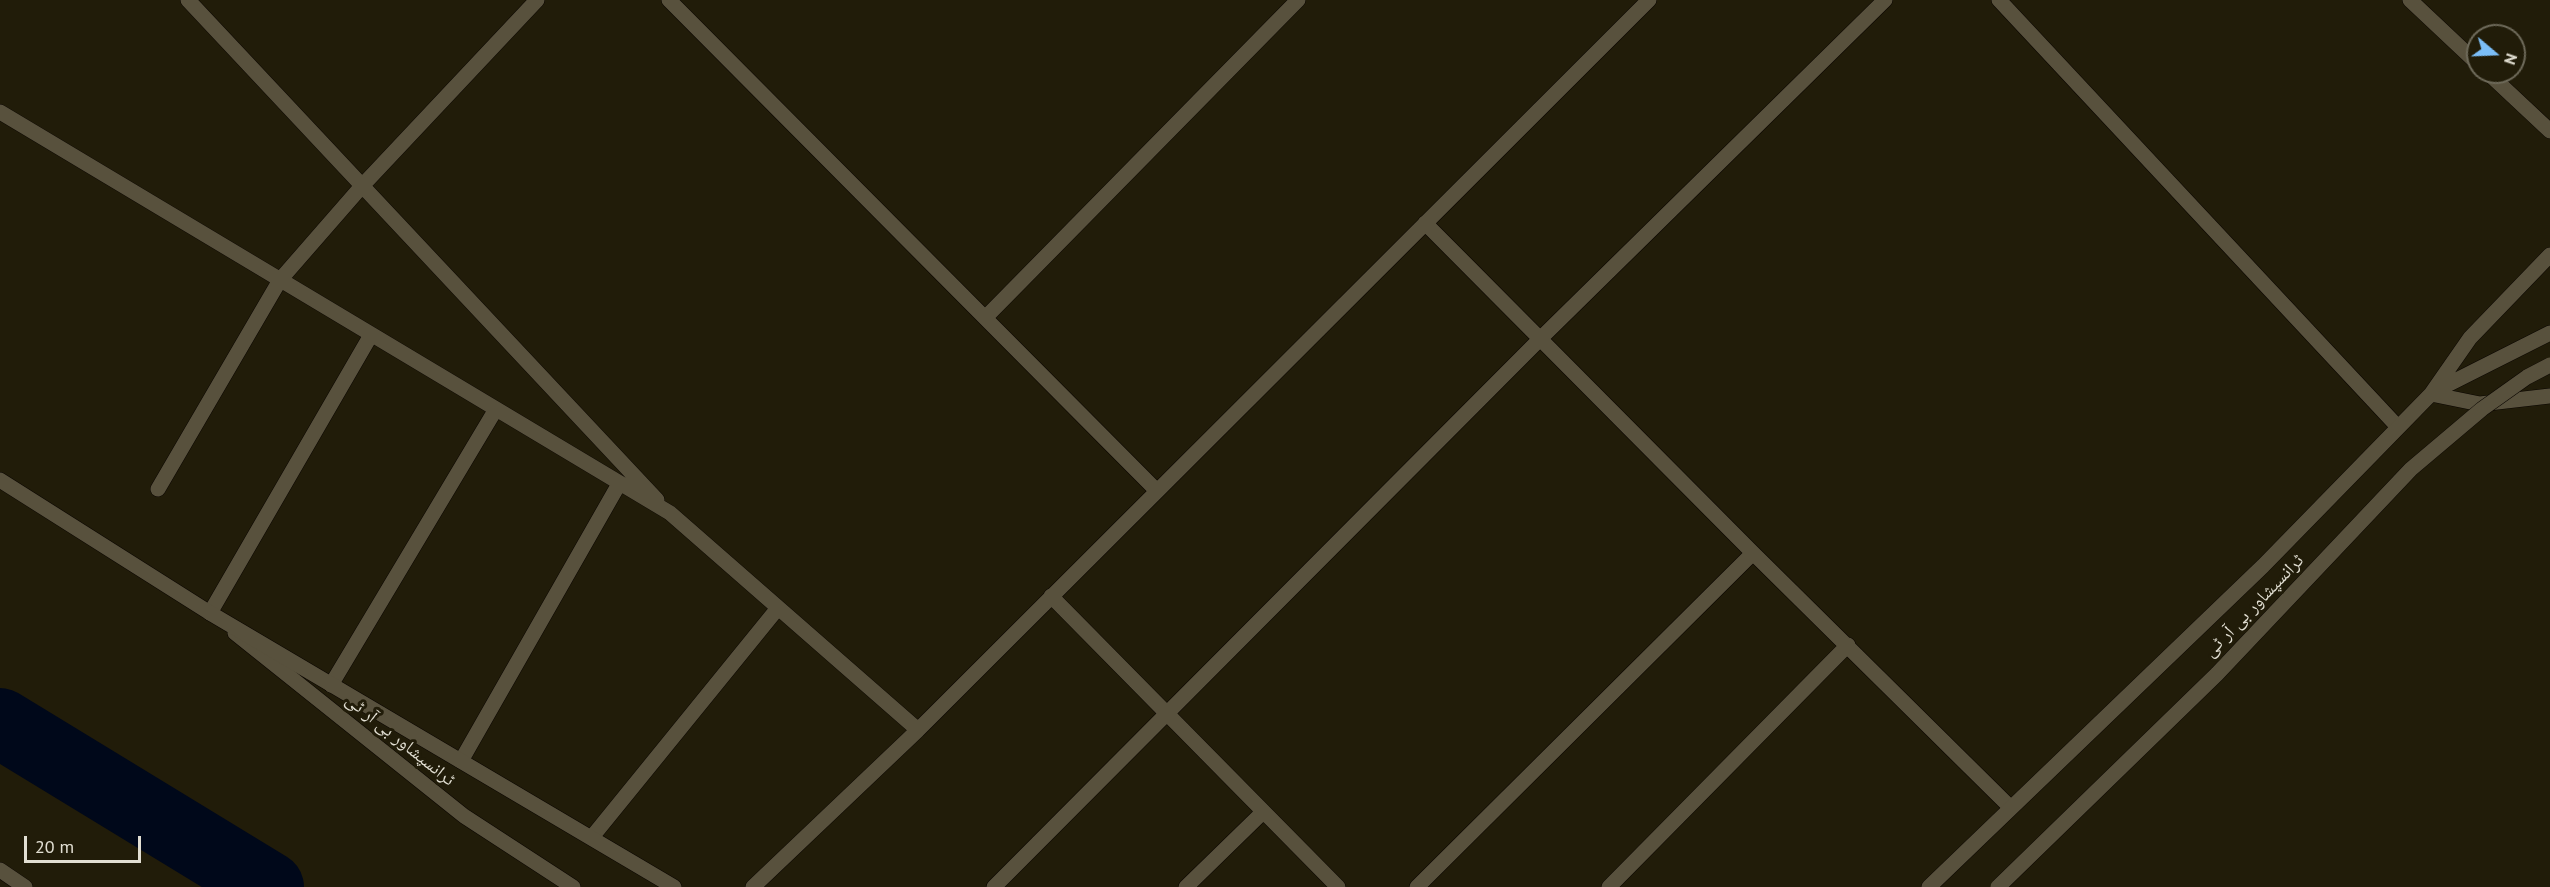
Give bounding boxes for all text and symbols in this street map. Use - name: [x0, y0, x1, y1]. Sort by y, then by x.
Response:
- north arrow: [2466, 24, 2526, 84]
- text: N: [2500, 51, 2522, 67]
- street label: ٹرانسپشاور بی آر ٹی: [2200, 550, 2308, 662]
- street label: ٹرانسپشاور بی آر ٹی: [341, 689, 459, 791]
- scale bar: [27, 824, 144, 862]
- text: 20 m: [35, 835, 74, 858]

